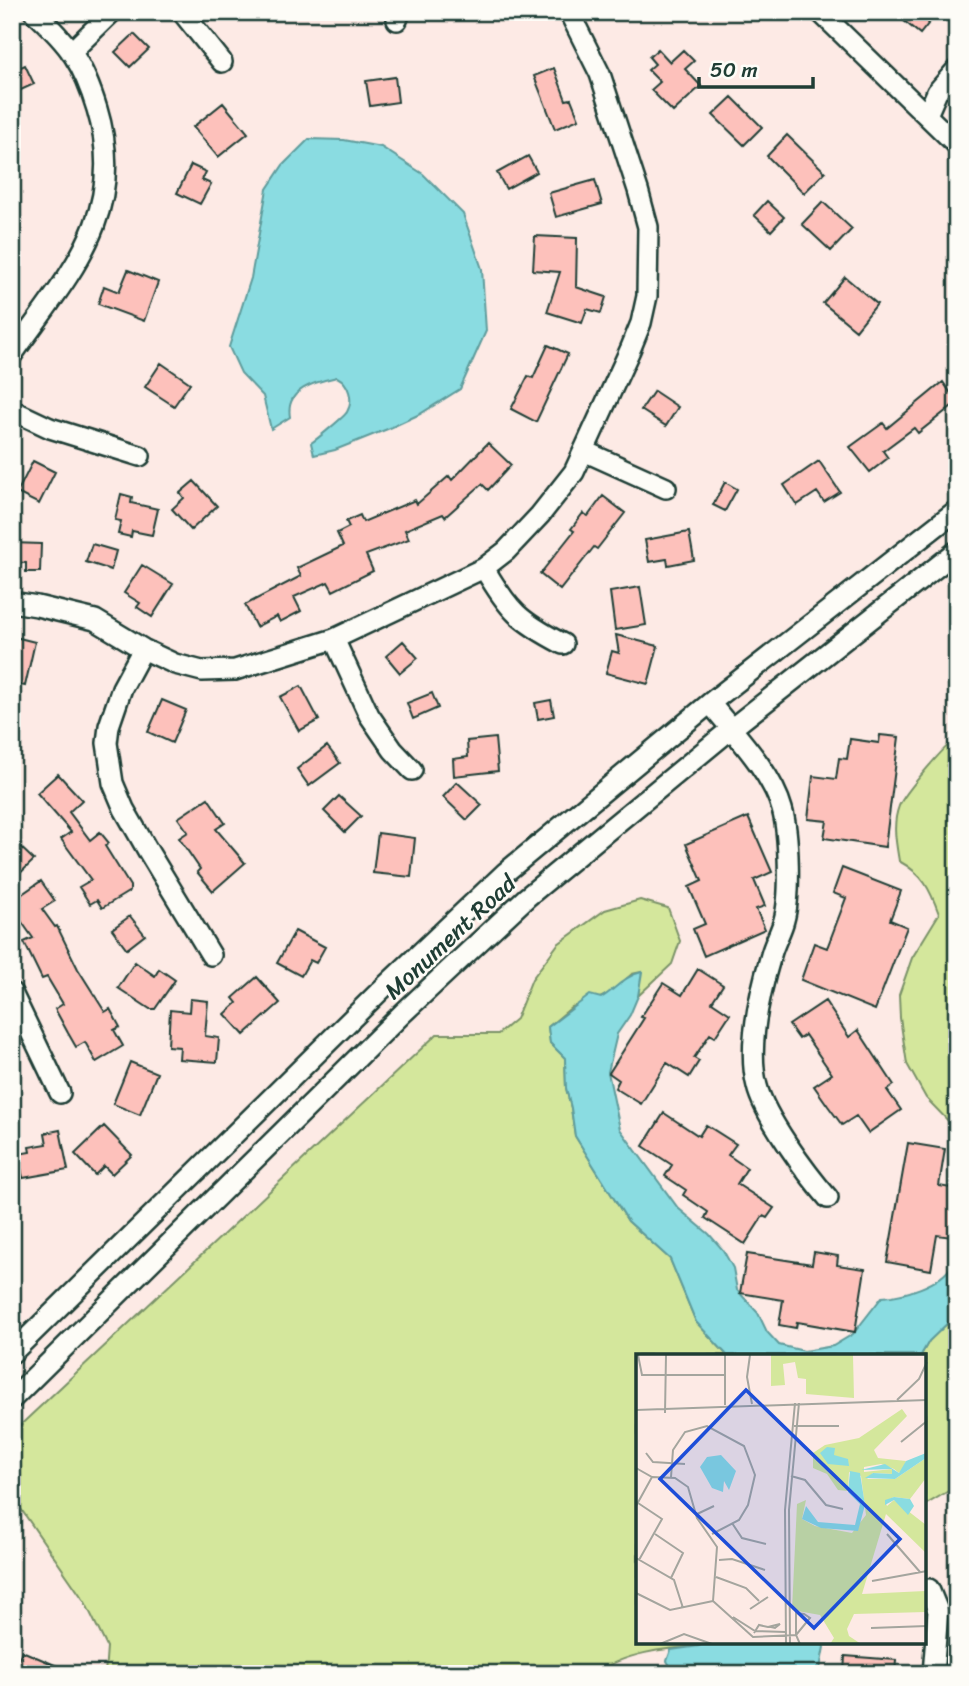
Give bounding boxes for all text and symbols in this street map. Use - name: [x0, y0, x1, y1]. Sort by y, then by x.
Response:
- scale bar: [699, 46, 813, 90]
- text: 50 m: [710, 51, 758, 89]
- street label: Monument Road: [374, 863, 527, 1010]
- inset map: [636, 1354, 927, 1644]

